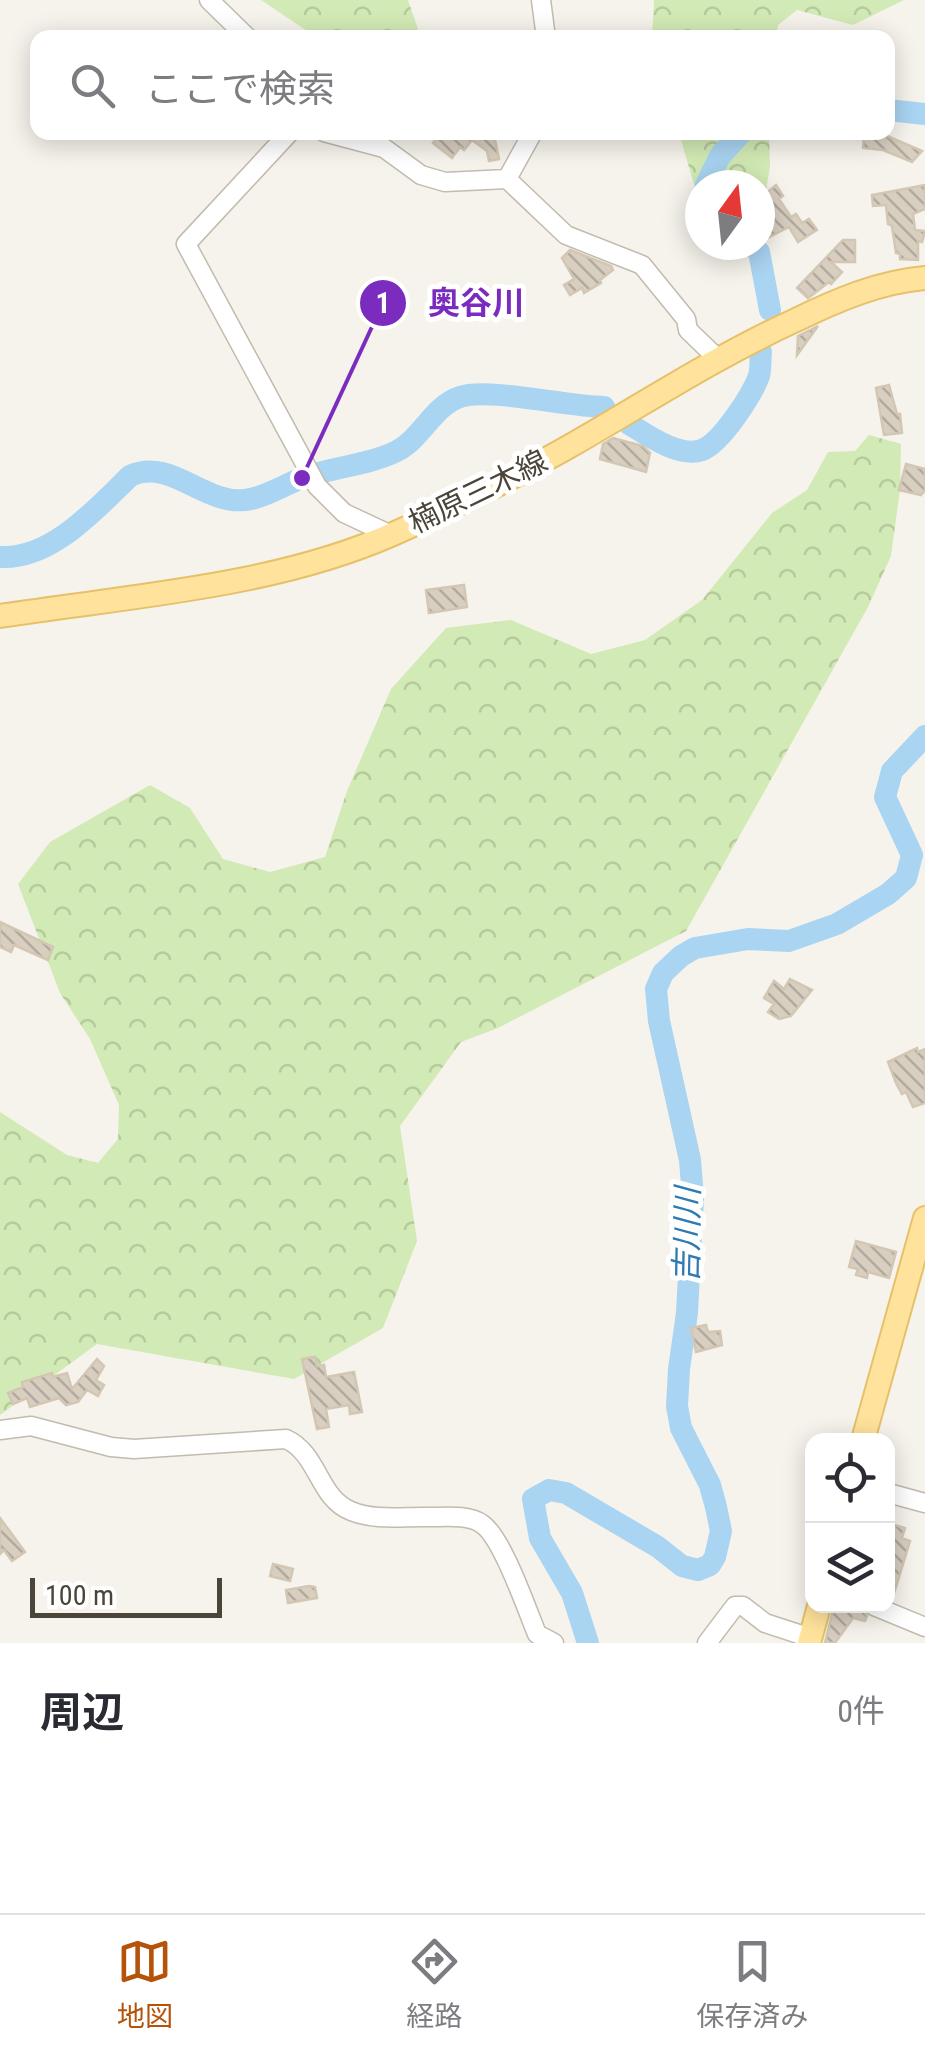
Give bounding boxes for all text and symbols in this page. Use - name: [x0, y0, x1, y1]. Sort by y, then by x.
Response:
- search box: [30, 30, 895, 140]
- icon: search: [65, 58, 120, 113]
- text: ここで検索: [145, 67, 335, 111]
- north arrow: [685, 170, 775, 260]
- callout: 奥谷川: [358, 272, 544, 334]
- text: 奥谷川: [428, 284, 524, 322]
- text: 1: [375, 285, 391, 320]
- street label: 楠原三木線: [403, 443, 553, 540]
- water label: 吉川川: [667, 1184, 707, 1283]
- map controls: [805, 1433, 895, 1613]
- button: locate: [805, 1433, 895, 1523]
- button: layers: [805, 1523, 895, 1613]
- scale bar: [30, 1573, 222, 1618]
- text: 100 m: [45, 1579, 114, 1612]
- text: 周辺: [40, 1688, 124, 1737]
- text: 0件: [837, 1692, 885, 1730]
- tab: 地図: [117, 1934, 173, 2034]
- tab: 経路: [406, 1934, 462, 2034]
- tab: 保存済み: [696, 1934, 808, 2034]

